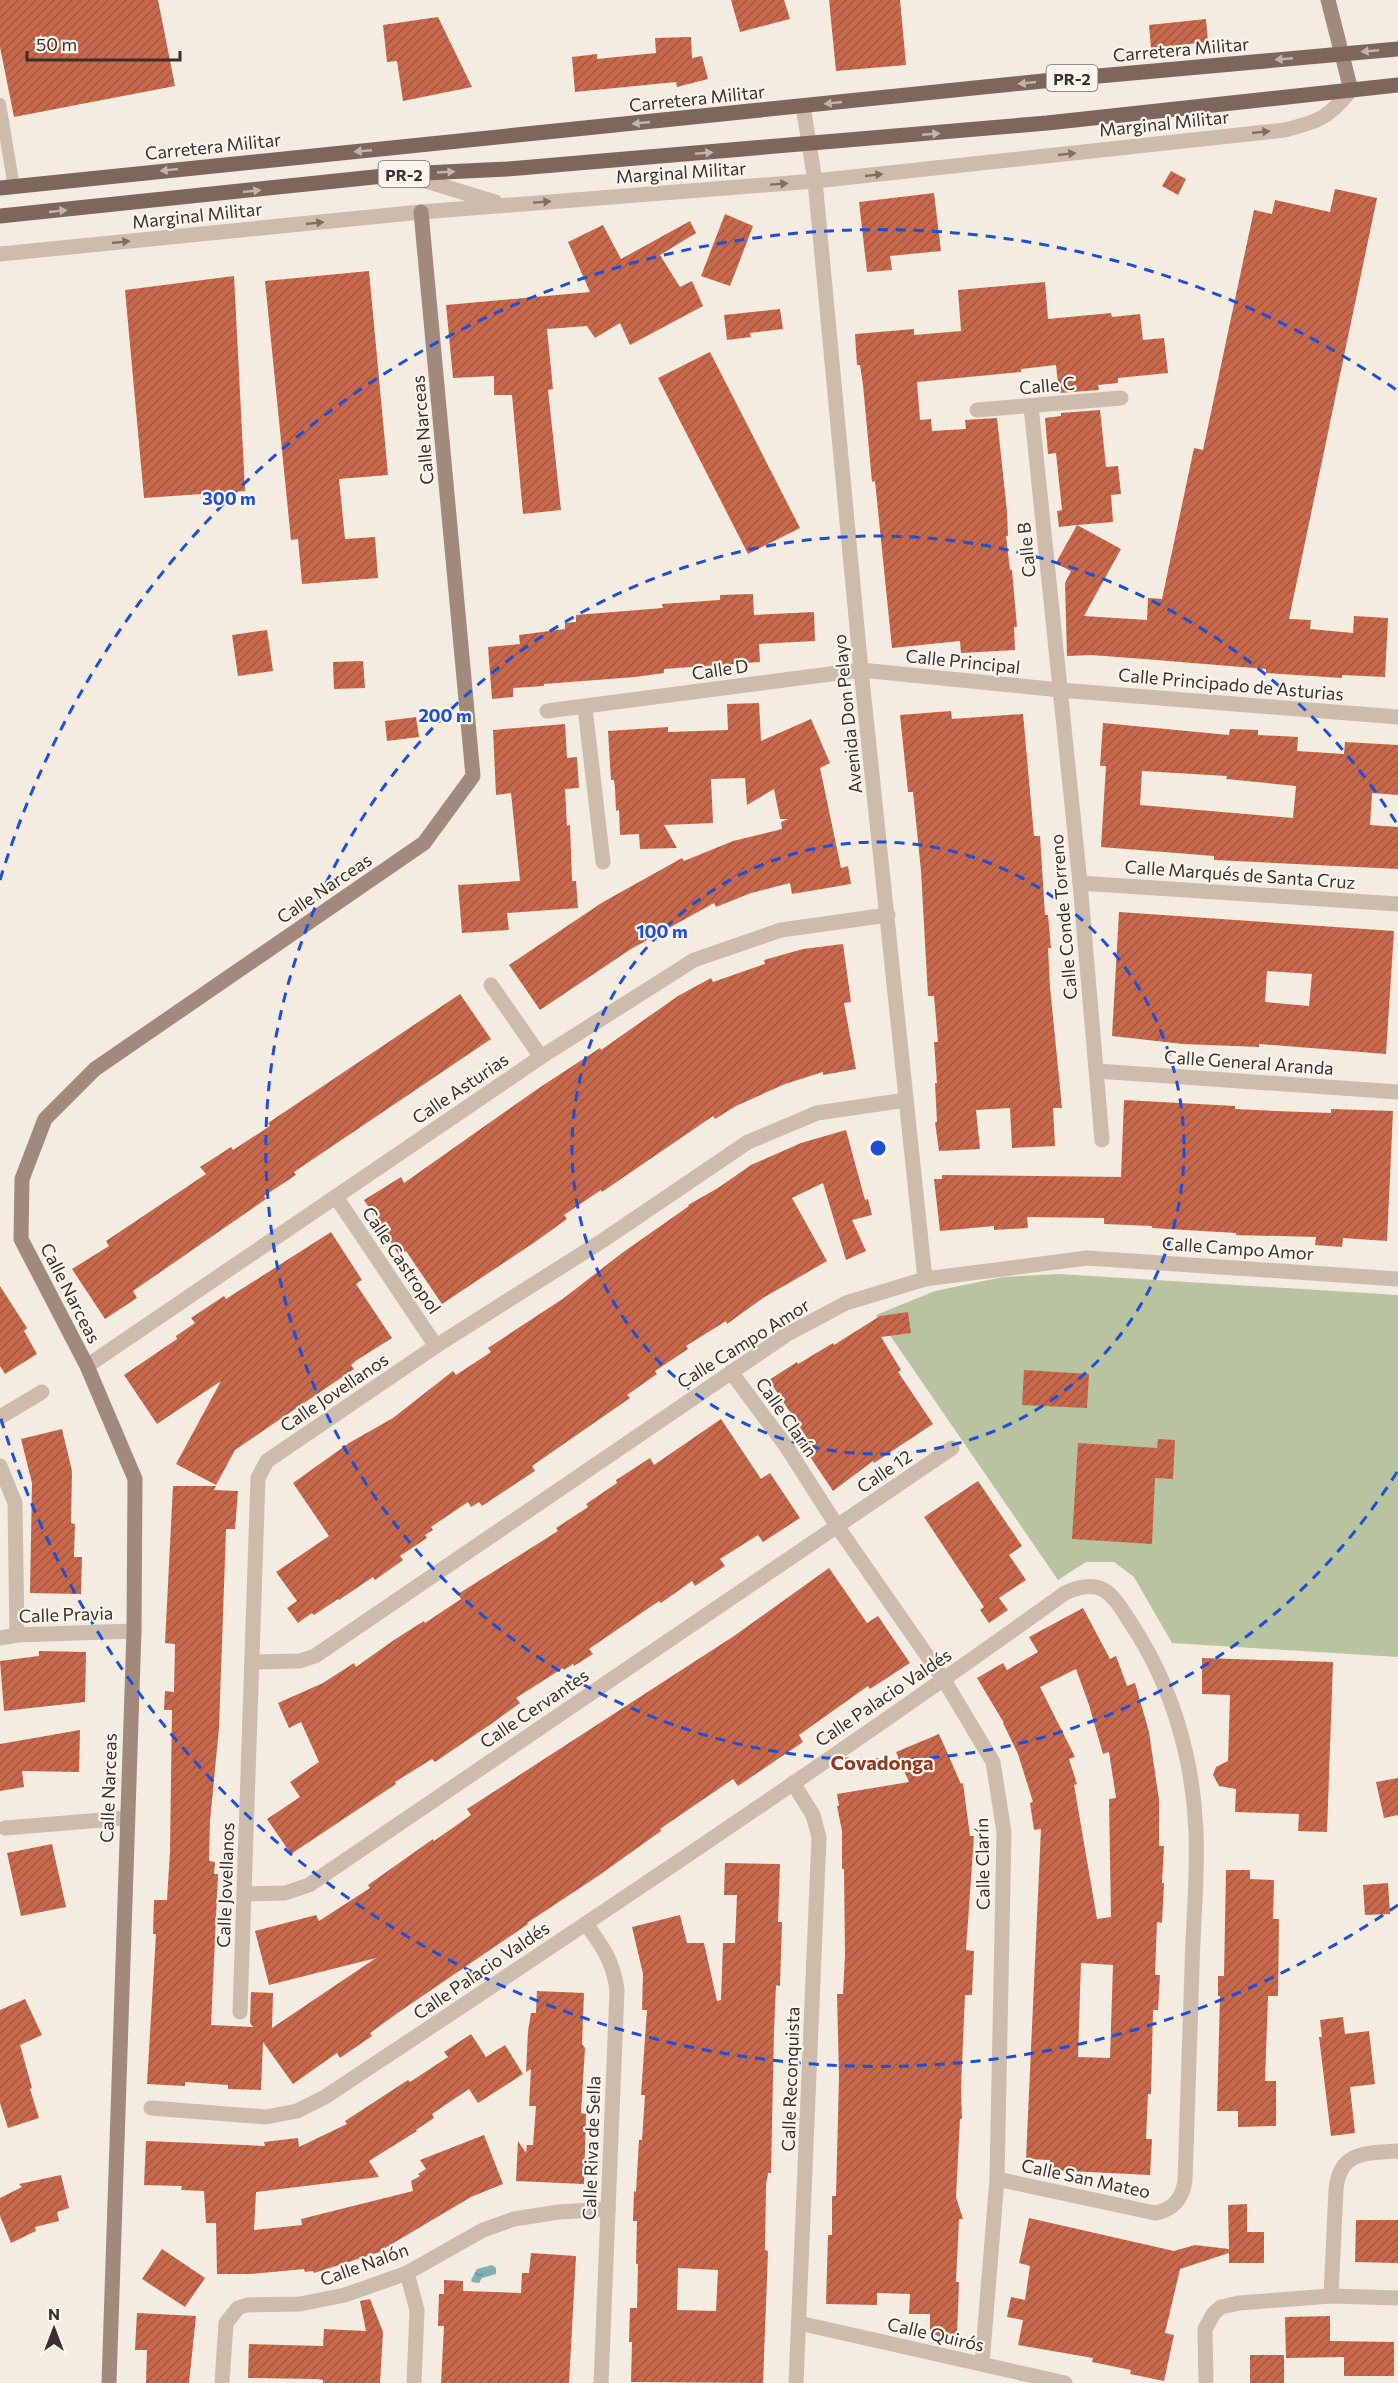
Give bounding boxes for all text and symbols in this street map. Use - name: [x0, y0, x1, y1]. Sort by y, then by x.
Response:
- scale bar: [27, 24, 180, 62]
- street label: Carretera Militar: [1112, 32, 1250, 66]
- text: 50 m: [36, 33, 77, 55]
- one-way arrow: [1360, 46, 1379, 56]
- one-way arrow: [1274, 54, 1293, 64]
- road number: PR-2: [1046, 65, 1098, 91]
- one-way arrow: [1017, 78, 1036, 88]
- street label: Carretera Militar: [628, 80, 766, 116]
- one-way arrow: [823, 98, 842, 108]
- street label: Marginal Militar: [1098, 105, 1230, 141]
- one-way arrow: [631, 119, 650, 128]
- one-way arrow: [1252, 127, 1271, 137]
- street label: Carretera Militar: [144, 128, 282, 164]
- one-way arrow: [921, 129, 940, 139]
- one-way arrow: [353, 146, 372, 156]
- one-way arrow: [694, 148, 713, 158]
- one-way arrow: [1058, 149, 1077, 158]
- street label: Marginal Militar: [615, 156, 747, 188]
- road number: PR-2: [378, 161, 430, 187]
- one-way arrow: [159, 165, 178, 175]
- one-way arrow: [437, 167, 456, 176]
- one-way arrow: [864, 170, 883, 180]
- one-way arrow: [769, 179, 788, 189]
- one-way arrow: [243, 186, 262, 196]
- street label: Marginal Militar: [131, 197, 263, 233]
- one-way arrow: [533, 198, 552, 207]
- one-way arrow: [49, 206, 68, 216]
- one-way arrow: [305, 218, 324, 228]
- one-way arrow: [111, 237, 130, 247]
- street label: Calle C: [1018, 372, 1076, 398]
- street label: Calle Narceas: [406, 374, 438, 486]
- text: 300 m: [202, 487, 256, 509]
- street label: Calle B: [1012, 521, 1040, 579]
- street label: Avenida Don Pelayo: [828, 633, 866, 795]
- street label: Calle Principal: [904, 644, 1022, 678]
- street label: Calle D: [690, 654, 750, 684]
- street label: Calle Principado de Asturias: [1117, 663, 1345, 705]
- text: 200 m: [418, 704, 472, 726]
- street label: Calle Conde Torreno: [1045, 833, 1081, 1001]
- street label: Calle Narceas: [272, 848, 376, 928]
- street label: Calle Marqués de Santa Cruz: [1124, 855, 1356, 893]
- text: 100 m: [636, 920, 688, 942]
- street label: Calle General Aranda: [1164, 1045, 1334, 1079]
- street label: Calle Asturias: [408, 1048, 512, 1128]
- centre of rings: [868, 1138, 888, 1158]
- street label: Calle Castropol: [358, 1202, 446, 1318]
- street label: Calle Campo Amor: [1161, 1232, 1315, 1264]
- street label: Calle Narceas: [36, 1239, 106, 1347]
- street label: Calle Campo Amor: [673, 1293, 813, 1393]
- street label: Calle Jovellanos: [276, 1348, 392, 1436]
- street label: Calle Clarín: [752, 1373, 822, 1461]
- street label: Calle 12: [852, 1445, 916, 1497]
- street label: Calle Pravia: [18, 1601, 114, 1627]
- street label: Calle Palacio Valdés: [811, 1643, 955, 1751]
- street label: Calle Cervantes: [475, 1663, 593, 1753]
- street label: Calle Narceas: [95, 1733, 121, 1843]
- district label: Covadonga: [830, 1750, 934, 1774]
- street label: Calle Clarín: [970, 1818, 994, 1910]
- street label: Calle Jovellanos: [212, 1822, 238, 1948]
- street label: Calle Palacio Valdés: [409, 1916, 553, 2024]
- street label: Calle Reconquista: [776, 2006, 804, 2152]
- street label: Calle Riva de Sella: [577, 2075, 605, 2221]
- street label: Calle San Mateo: [1019, 2154, 1153, 2202]
- street label: Calle Nalón: [317, 2238, 411, 2290]
- north arrow: [24, 2299, 84, 2359]
- text: N: [48, 2304, 60, 2323]
- street label: Calle Quirós: [885, 2312, 987, 2356]

